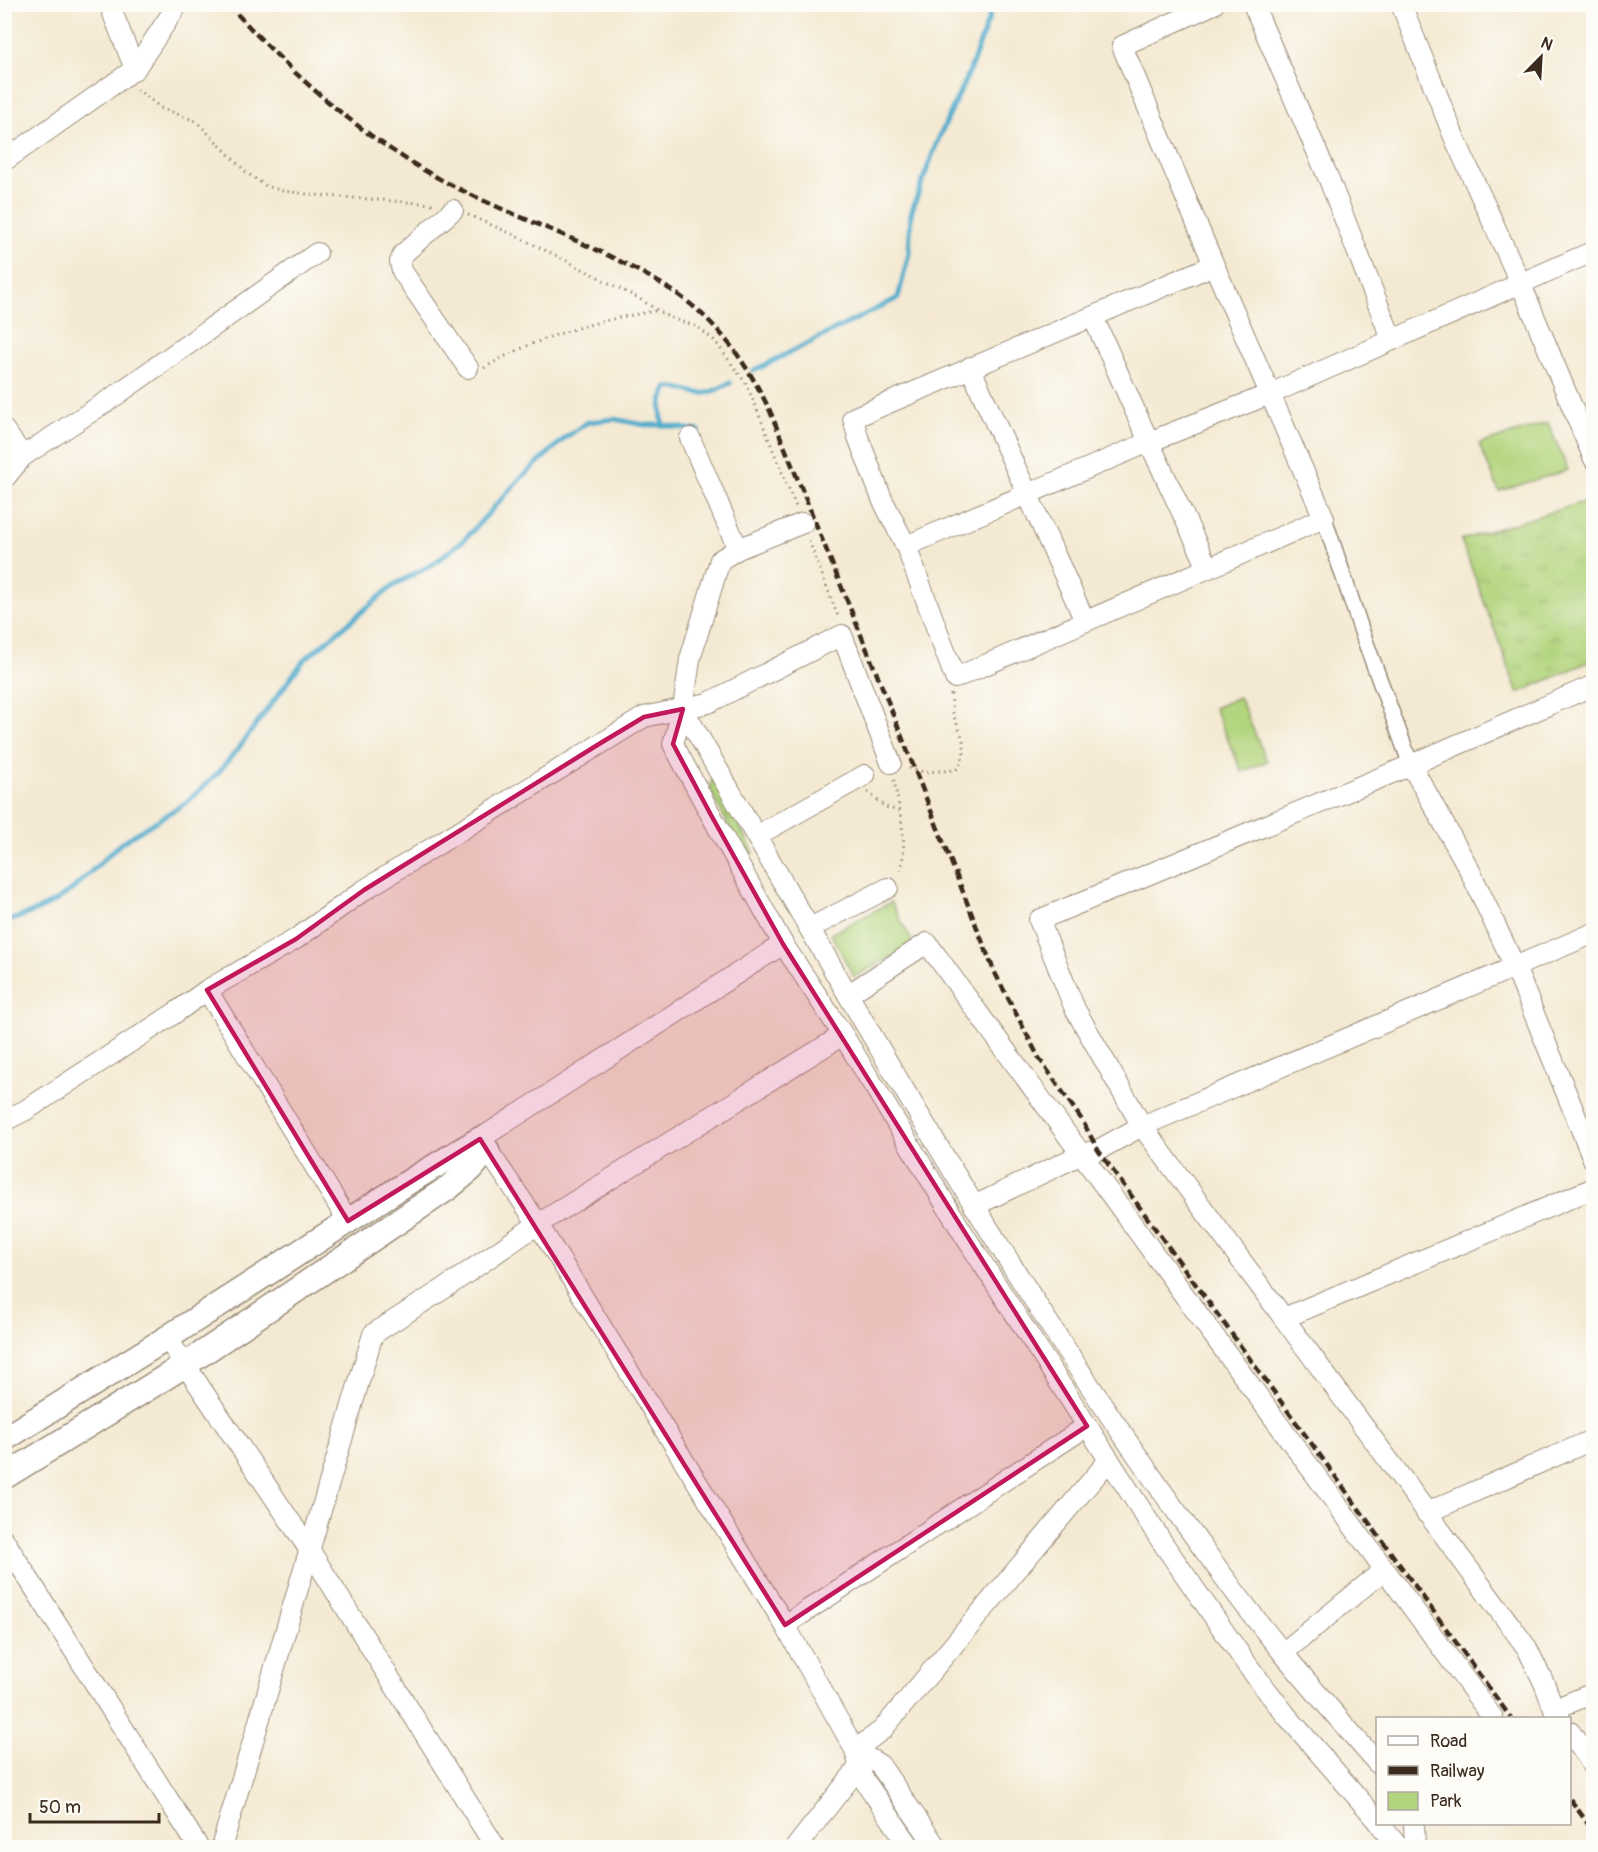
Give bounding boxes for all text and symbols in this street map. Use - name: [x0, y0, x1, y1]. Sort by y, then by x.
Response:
- north arrow: [1511, 27, 1571, 87]
- text: N: [1538, 33, 1556, 56]
- legend: [1376, 1717, 1571, 1825]
- text: Road: [1430, 1730, 1467, 1753]
- text: Railway: [1430, 1760, 1485, 1783]
- scale bar: [30, 1786, 159, 1824]
- text: Park: [1430, 1790, 1462, 1813]
- text: 50 m: [39, 1796, 81, 1819]

